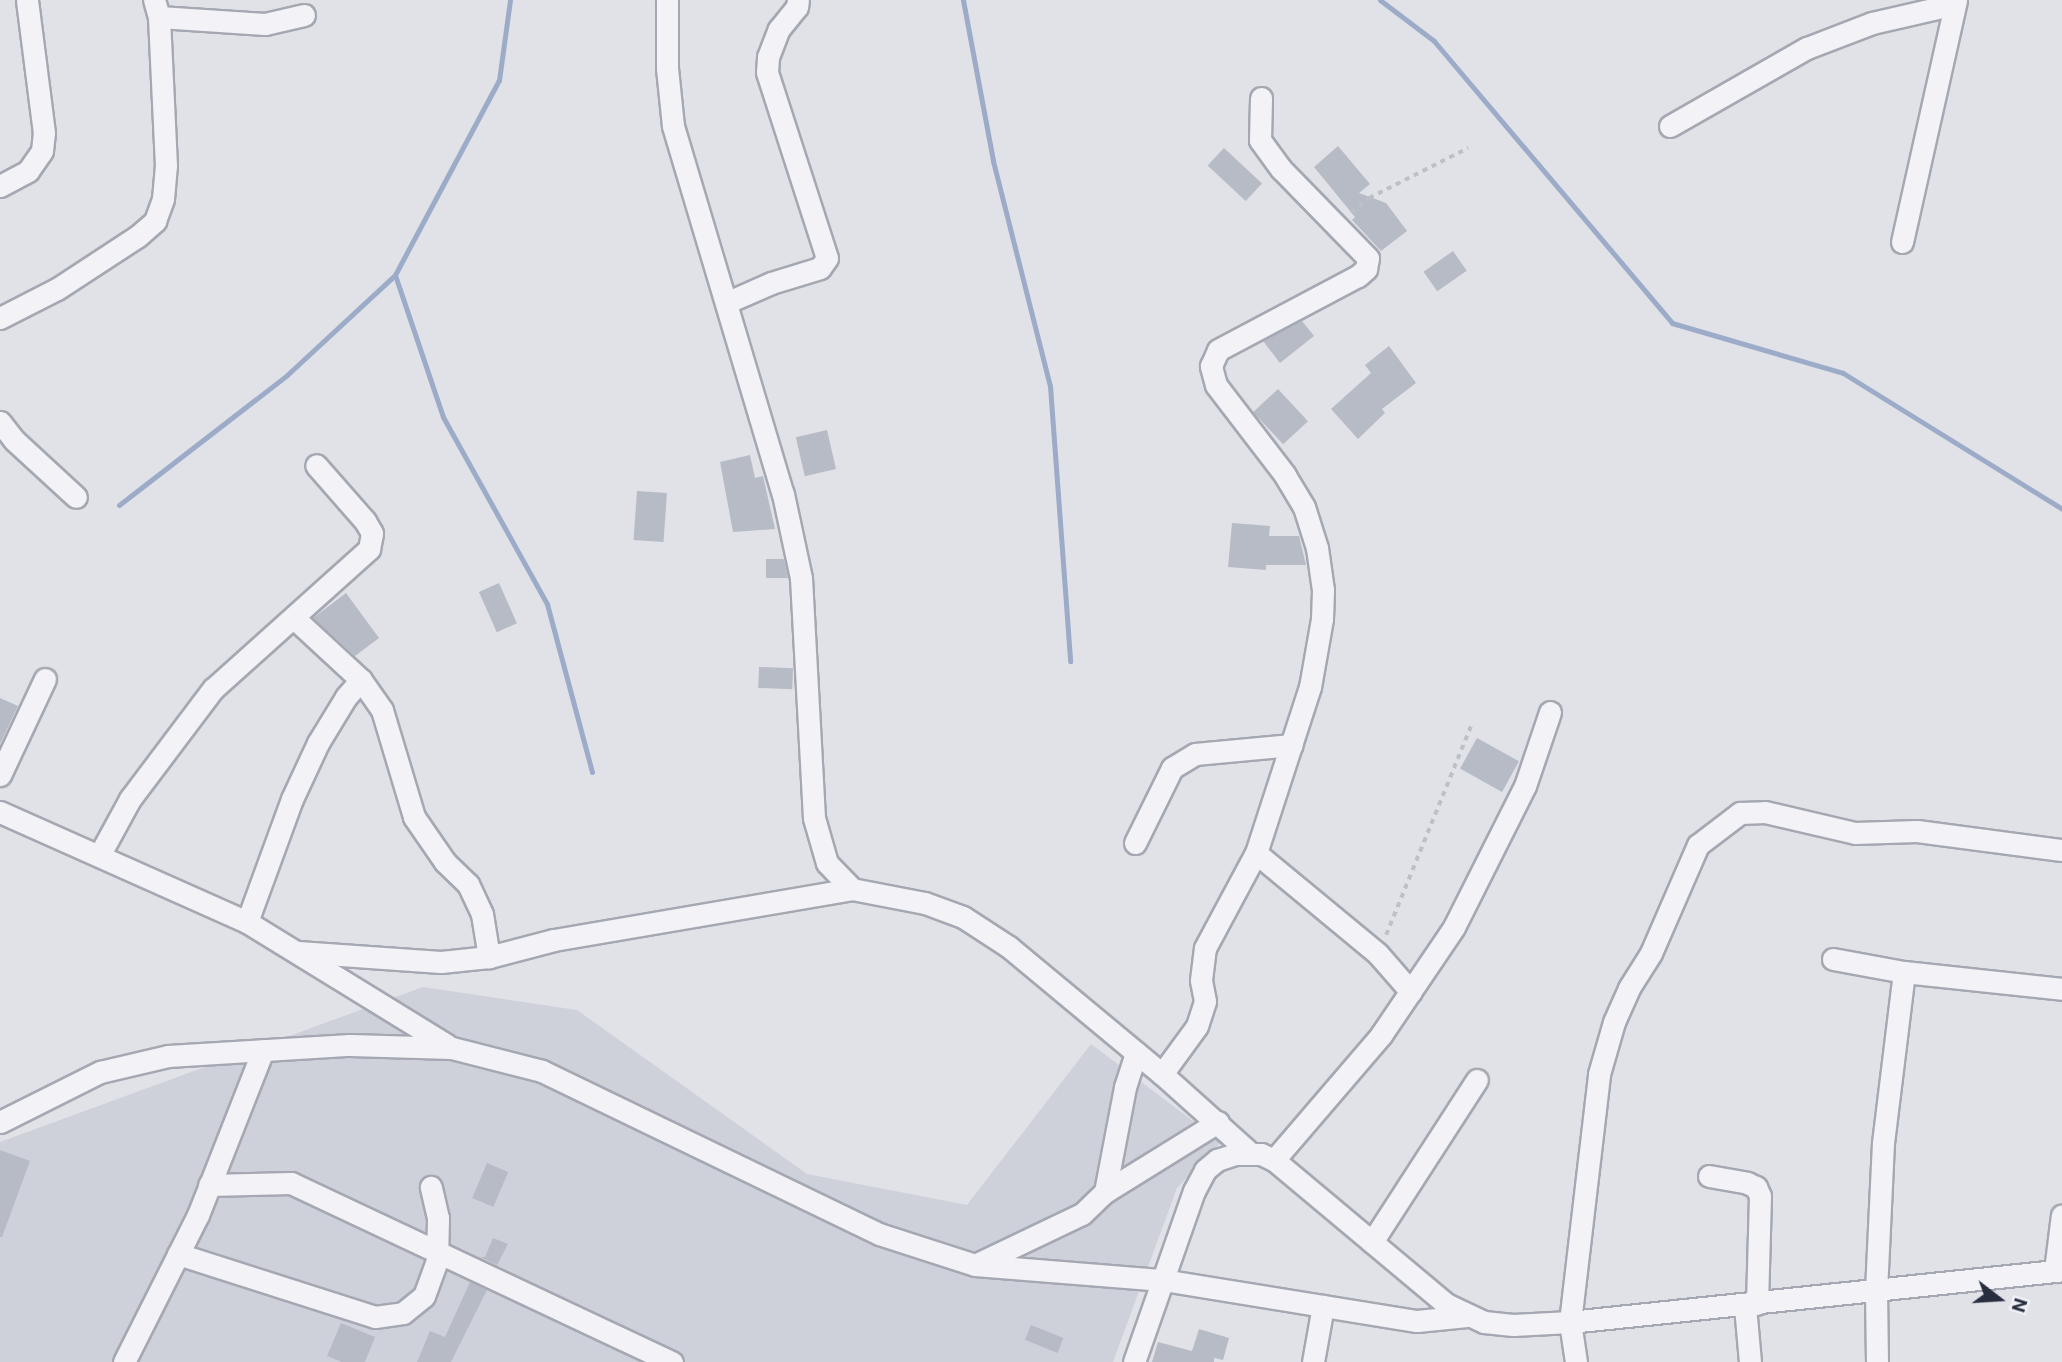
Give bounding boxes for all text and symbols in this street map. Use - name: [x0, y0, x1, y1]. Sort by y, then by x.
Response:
- north arrow: [1964, 1264, 2034, 1334]
- text: N: [2007, 1296, 2033, 1315]

